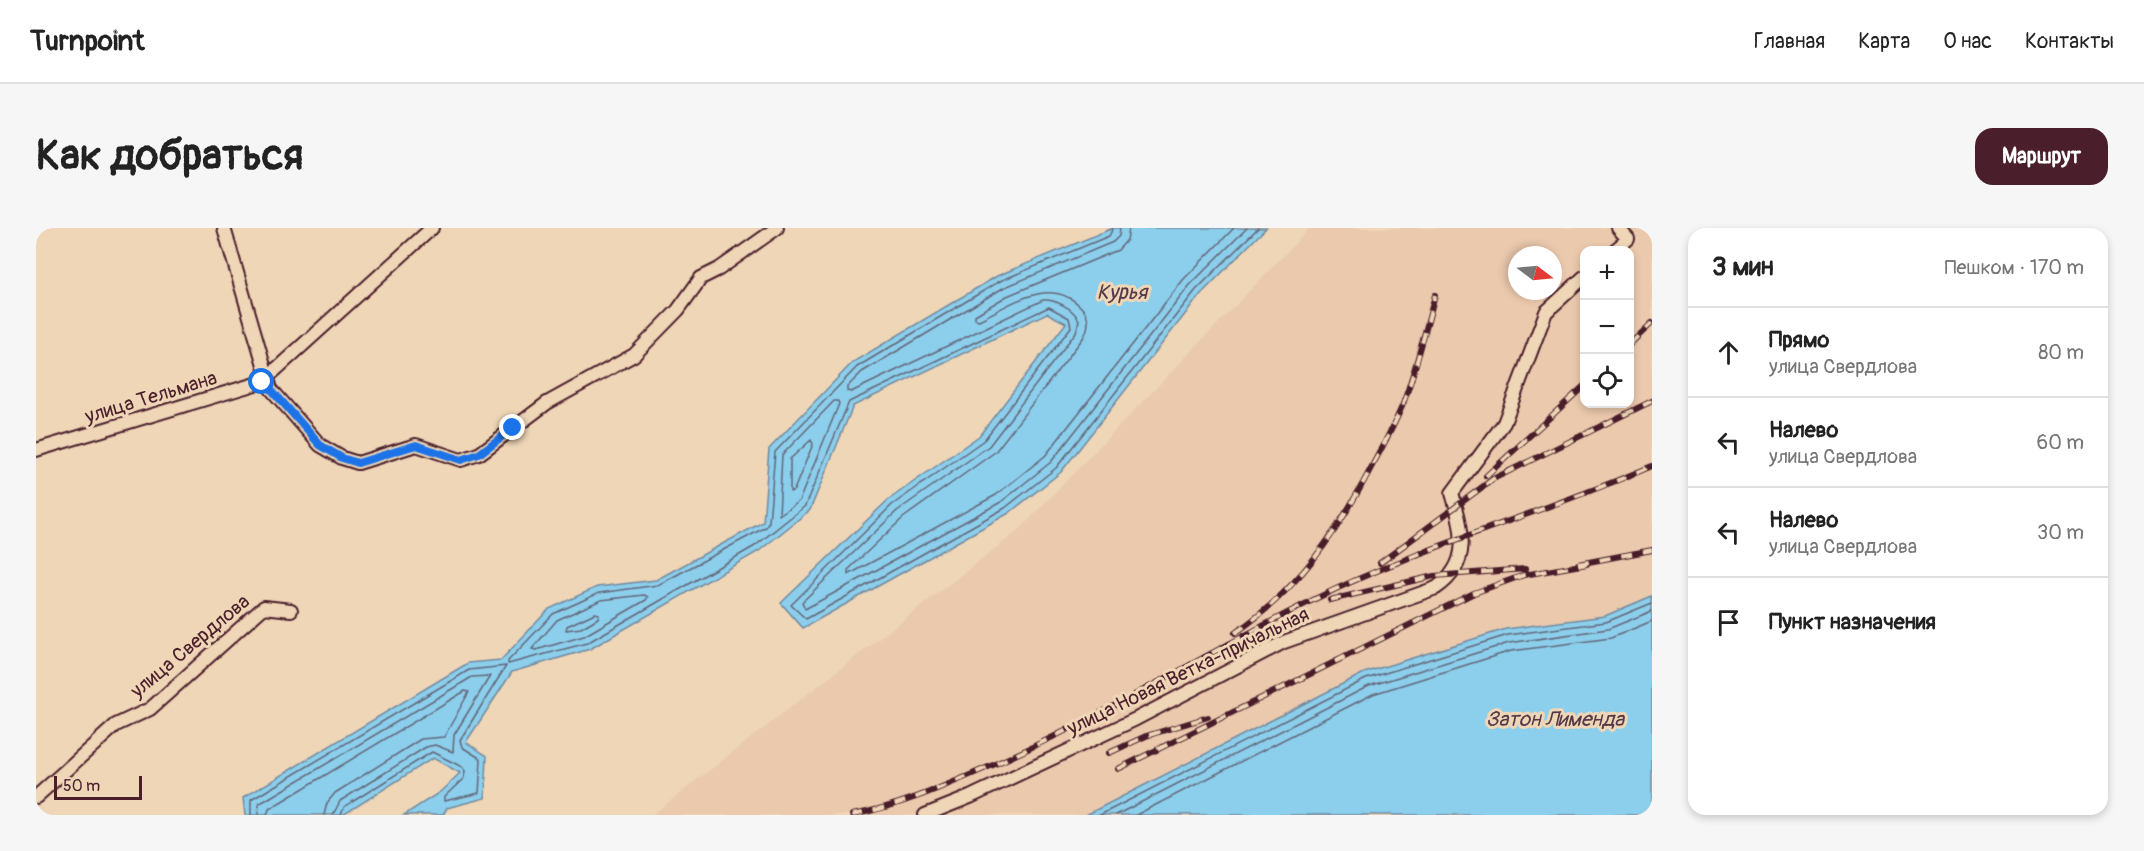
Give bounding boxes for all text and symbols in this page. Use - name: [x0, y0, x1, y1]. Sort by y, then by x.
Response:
- text: Turnpoint: [30, 24, 144, 59]
- text: Главная: [1754, 28, 1825, 55]
- text: Карта: [1858, 28, 1910, 55]
- text: О нас: [1943, 28, 1992, 55]
- text: Контакты: [2025, 28, 2114, 55]
- button: Маршрут: [1975, 128, 2108, 185]
- text: Как добраться: [36, 130, 303, 182]
- north arrow: [1508, 246, 1562, 300]
- map controls: [1580, 246, 1634, 408]
- button: +: [1580, 246, 1634, 300]
- text: 3 мин: [1712, 251, 1774, 283]
- text: Пешком · 170 m: [1944, 255, 2084, 280]
- water label: Курья: [1097, 279, 1149, 306]
- button: −: [1580, 300, 1634, 354]
- text: Прямо: [1769, 326, 1829, 354]
- icon: ahead: [1712, 336, 1745, 369]
- text: 80 m: [2038, 340, 2084, 365]
- button: locate: [1580, 354, 1634, 408]
- text: улица Свердлова: [1769, 354, 1917, 379]
- street label: улица Тельмана: [81, 365, 220, 429]
- route start: [248, 368, 274, 394]
- route end: [499, 414, 525, 440]
- text: Налево: [1769, 416, 1838, 444]
- icon: left: [1712, 426, 1745, 459]
- text: 60 m: [2037, 430, 2084, 455]
- text: улица Свердлова: [1769, 444, 1917, 469]
- text: Налево: [1769, 506, 1838, 534]
- icon: left: [1712, 516, 1745, 549]
- text: 30 m: [2037, 520, 2084, 545]
- text: улица Свердлова: [1769, 534, 1917, 559]
- street label: улица Свердлова: [124, 589, 255, 704]
- street label: улица Новая Ветка-причальная: [1062, 601, 1313, 741]
- icon: arrive: [1712, 606, 1745, 639]
- text: Пункт назначения: [1769, 608, 1936, 636]
- water label: Затон Лименда: [1486, 706, 1625, 733]
- scale bar: [54, 773, 142, 800]
- text: 50 m: [63, 776, 100, 796]

